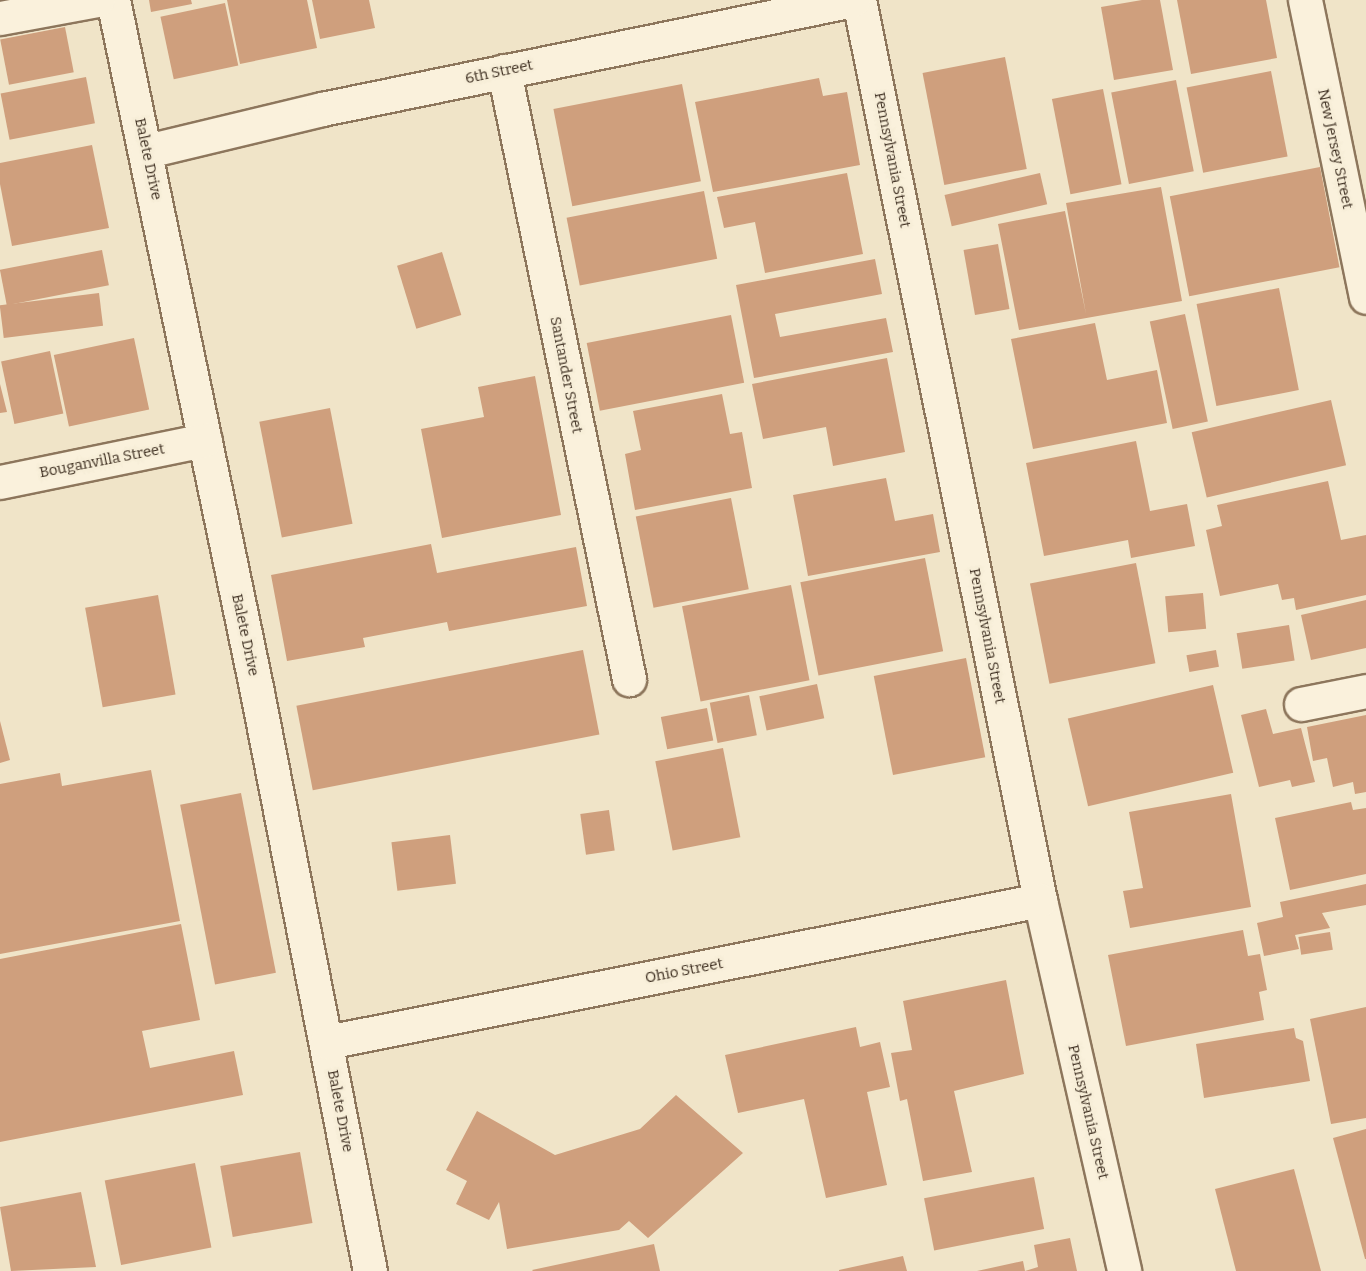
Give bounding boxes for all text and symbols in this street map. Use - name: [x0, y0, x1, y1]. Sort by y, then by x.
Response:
- street label: 6th Street: [463, 56, 535, 88]
- street label: New Jersey Street: [1313, 87, 1357, 211]
- street label: Pennsylvania Street: [870, 91, 914, 229]
- street label: Balete Drive: [131, 116, 165, 202]
- street label: Santander Street: [546, 315, 586, 435]
- street label: Bouganvilla Street: [38, 440, 166, 482]
- street label: Pennsylvania Street: [965, 567, 1009, 705]
- street label: Balete Drive: [228, 592, 262, 678]
- street label: Ohio Street: [644, 955, 724, 987]
- street label: Pennsylvania Street: [1064, 1043, 1112, 1181]
- street label: Balete Drive: [323, 1068, 357, 1154]

